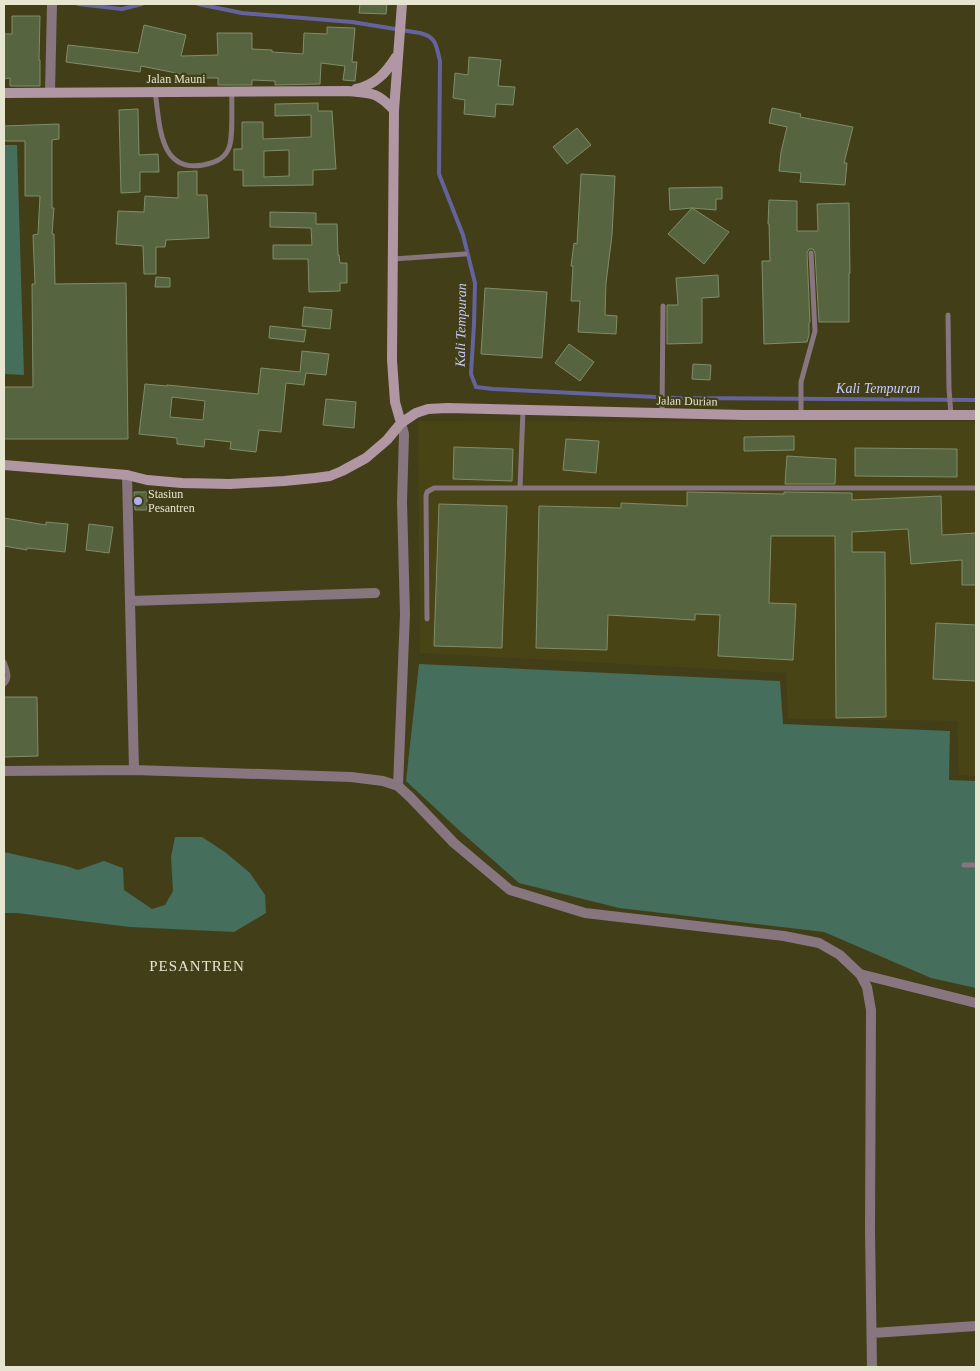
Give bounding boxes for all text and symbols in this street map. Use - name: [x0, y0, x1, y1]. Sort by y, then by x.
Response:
- street label: Jalan Mauni: [147, 72, 206, 86]
- water label: Kali Tempuran: [453, 283, 469, 368]
- water label: Kali Tempuran: [835, 381, 920, 396]
- street label: Jalan Durian: [656, 393, 718, 409]
- place label: Stasiun Pesantren: [148, 487, 195, 515]
- marker: Stasiun Pesantren: [132, 495, 144, 507]
- district label: PESANTREN: [149, 958, 245, 974]

